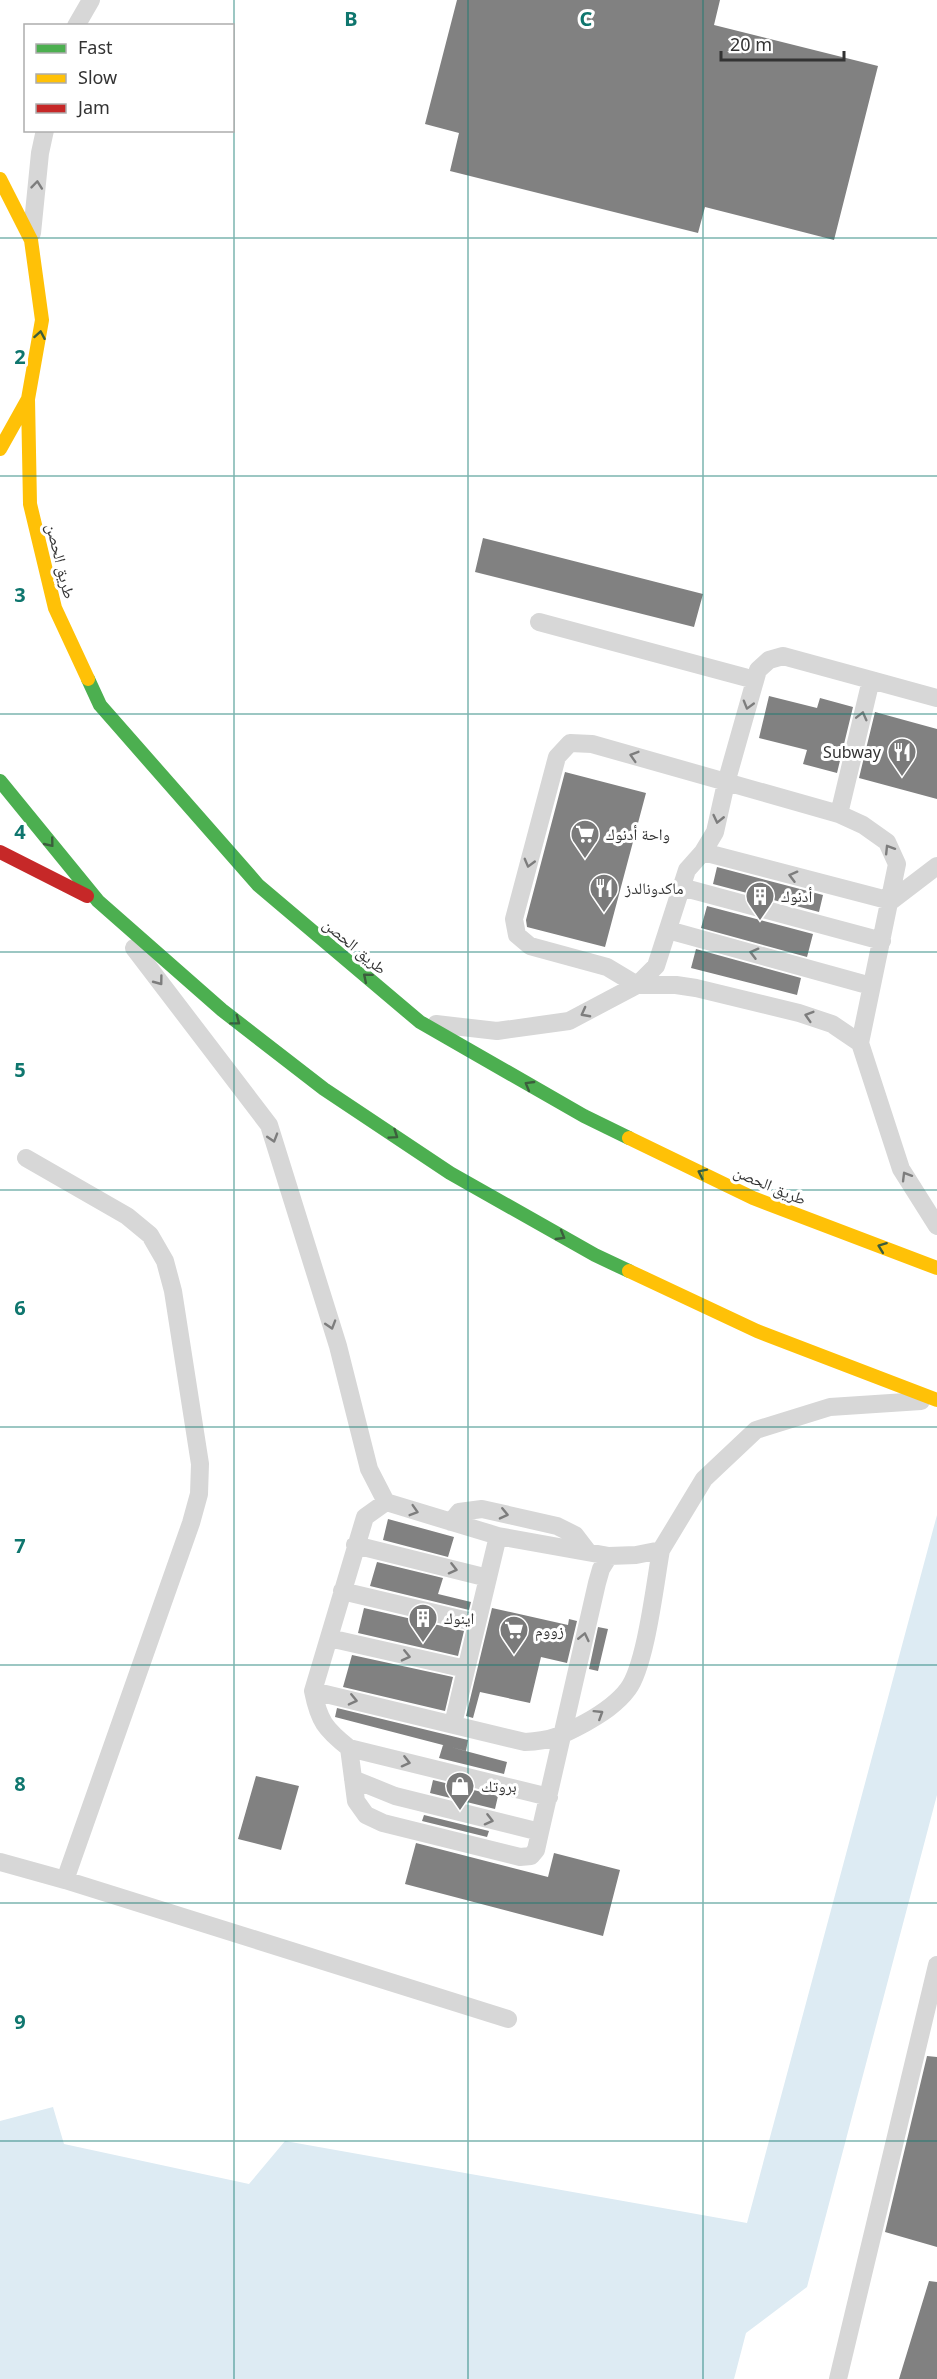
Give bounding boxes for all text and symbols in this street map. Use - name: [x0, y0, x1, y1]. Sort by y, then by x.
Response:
- text: B: [344, 5, 358, 32]
- text: C: [580, 5, 593, 32]
- legend: [24, 24, 234, 132]
- scale bar: [721, 24, 844, 62]
- text: 20 m: [730, 32, 772, 56]
- text: Fast: [78, 35, 113, 59]
- text: Slow: [78, 65, 117, 89]
- text: Jam: [76, 95, 110, 119]
- one-way arrow: [30, 181, 43, 190]
- one-way arrow: [33, 331, 45, 340]
- text: 2: [14, 343, 26, 370]
- street label: طريق الحصن: [41, 521, 81, 601]
- text: 3: [14, 581, 26, 608]
- one-way arrow: [743, 700, 755, 710]
- one-way arrow: [855, 712, 868, 722]
- restaurant icon: Subway: [886, 736, 918, 778]
- place label: Subway: [823, 741, 882, 763]
- one-way arrow: [629, 751, 640, 763]
- one-way arrow: [712, 814, 725, 824]
- text: 4: [14, 818, 26, 845]
- supermarket icon: واحة أدنوك: [569, 818, 601, 860]
- place label: واحة أدنوك: [606, 823, 670, 845]
- one-way arrow: [43, 836, 54, 847]
- one-way arrow: [885, 844, 896, 855]
- one-way arrow: [524, 857, 536, 868]
- one-way arrow: [789, 870, 799, 883]
- restaurant icon: ماكدونالدز: [588, 872, 620, 914]
- place label: ماكدونالدز: [624, 877, 684, 899]
- building icon: أدنوك: [744, 880, 776, 922]
- place label: أدنوك: [781, 885, 812, 907]
- street label: طريق الحصن: [319, 913, 391, 979]
- one-way arrow: [749, 948, 759, 961]
- one-way arrow: [363, 973, 374, 984]
- one-way arrow: [152, 974, 163, 985]
- one-way arrow: [581, 1006, 591, 1017]
- one-way arrow: [804, 1011, 815, 1023]
- one-way arrow: [229, 1014, 240, 1025]
- text: 5: [14, 1056, 26, 1083]
- one-way arrow: [524, 1080, 535, 1092]
- one-way arrow: [387, 1128, 398, 1139]
- one-way arrow: [266, 1132, 278, 1143]
- street label: طريق الحصن: [730, 1160, 810, 1210]
- one-way arrow: [697, 1169, 708, 1181]
- one-way arrow: [902, 1172, 914, 1182]
- one-way arrow: [554, 1228, 565, 1240]
- one-way arrow: [878, 1242, 889, 1254]
- text: 6: [14, 1294, 26, 1321]
- one-way arrow: [324, 1319, 336, 1329]
- one-way arrow: [408, 1504, 419, 1516]
- one-way arrow: [499, 1507, 509, 1520]
- text: 7: [14, 1532, 26, 1559]
- one-way arrow: [448, 1562, 458, 1575]
- building icon: اينوك: [407, 1602, 439, 1644]
- place label: اينوك: [444, 1607, 474, 1629]
- supermarket icon: زووم: [498, 1614, 530, 1656]
- place label: زووم: [535, 1619, 564, 1641]
- one-way arrow: [577, 1633, 590, 1643]
- one-way arrow: [401, 1648, 411, 1661]
- one-way arrow: [348, 1693, 358, 1706]
- one-way arrow: [593, 1710, 603, 1722]
- one-way arrow: [400, 1754, 410, 1767]
- text: 8: [14, 1770, 26, 1797]
- shop icon: بروتك: [444, 1770, 476, 1812]
- place label: بروتك: [481, 1775, 517, 1797]
- one-way arrow: [484, 1812, 494, 1825]
- text: 9: [14, 2008, 26, 2035]

